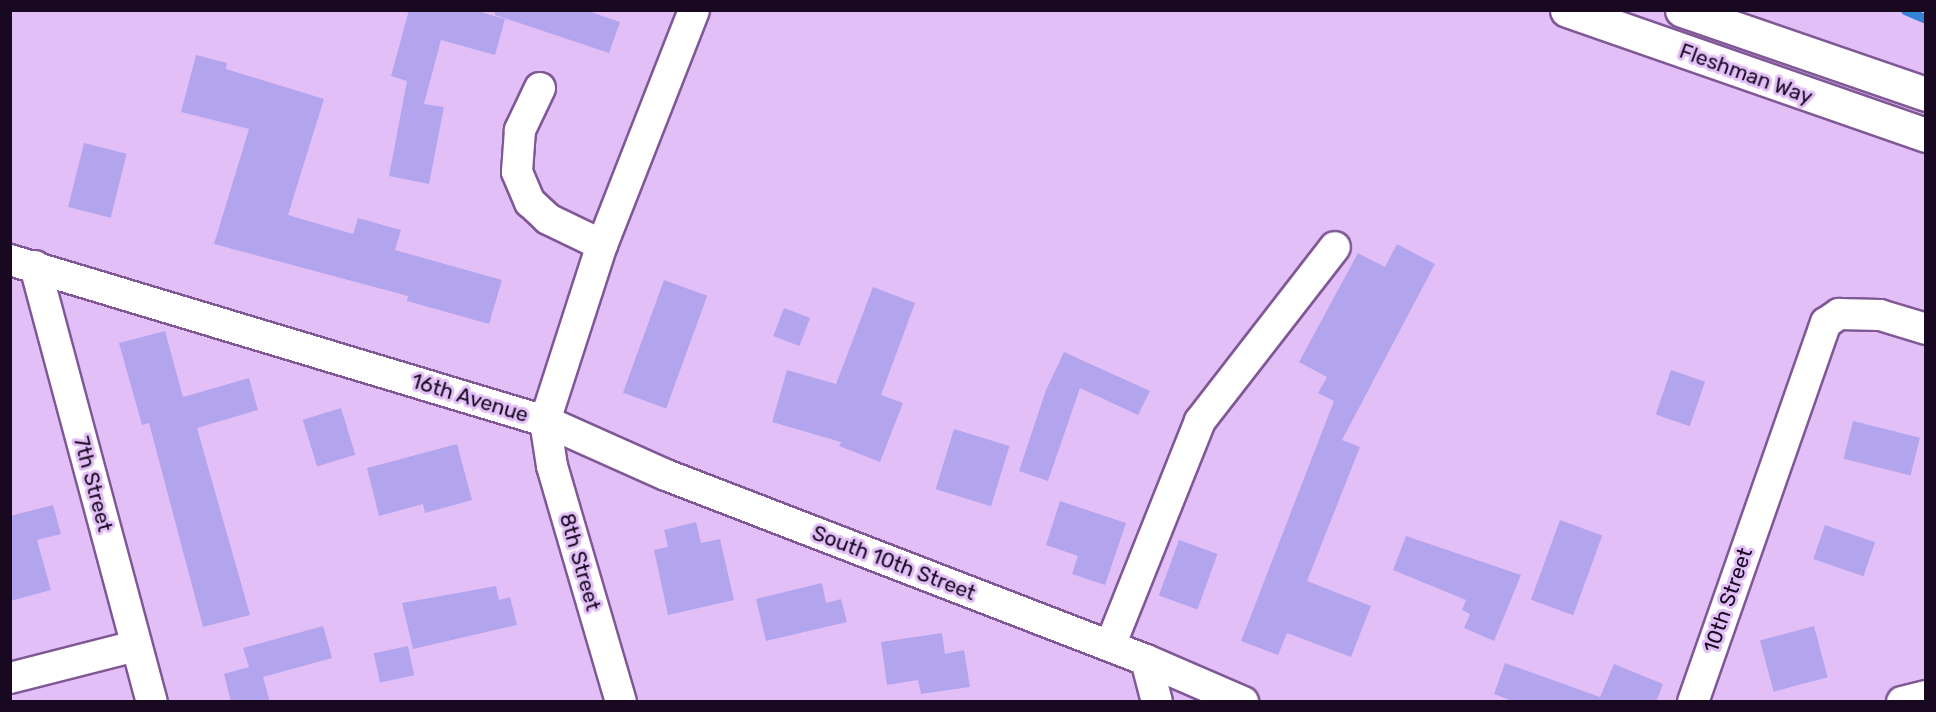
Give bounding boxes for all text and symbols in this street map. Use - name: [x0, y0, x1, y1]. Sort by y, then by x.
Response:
- street label: Fleshman Way: [1676, 38, 1816, 110]
- street label: 16th Avenue: [408, 368, 532, 428]
- street label: 7th Street: [68, 434, 118, 534]
- street label: 8th Street: [554, 510, 606, 614]
- street label: South 10th Street: [809, 520, 979, 606]
- street label: 10th Street: [1698, 544, 1758, 656]

